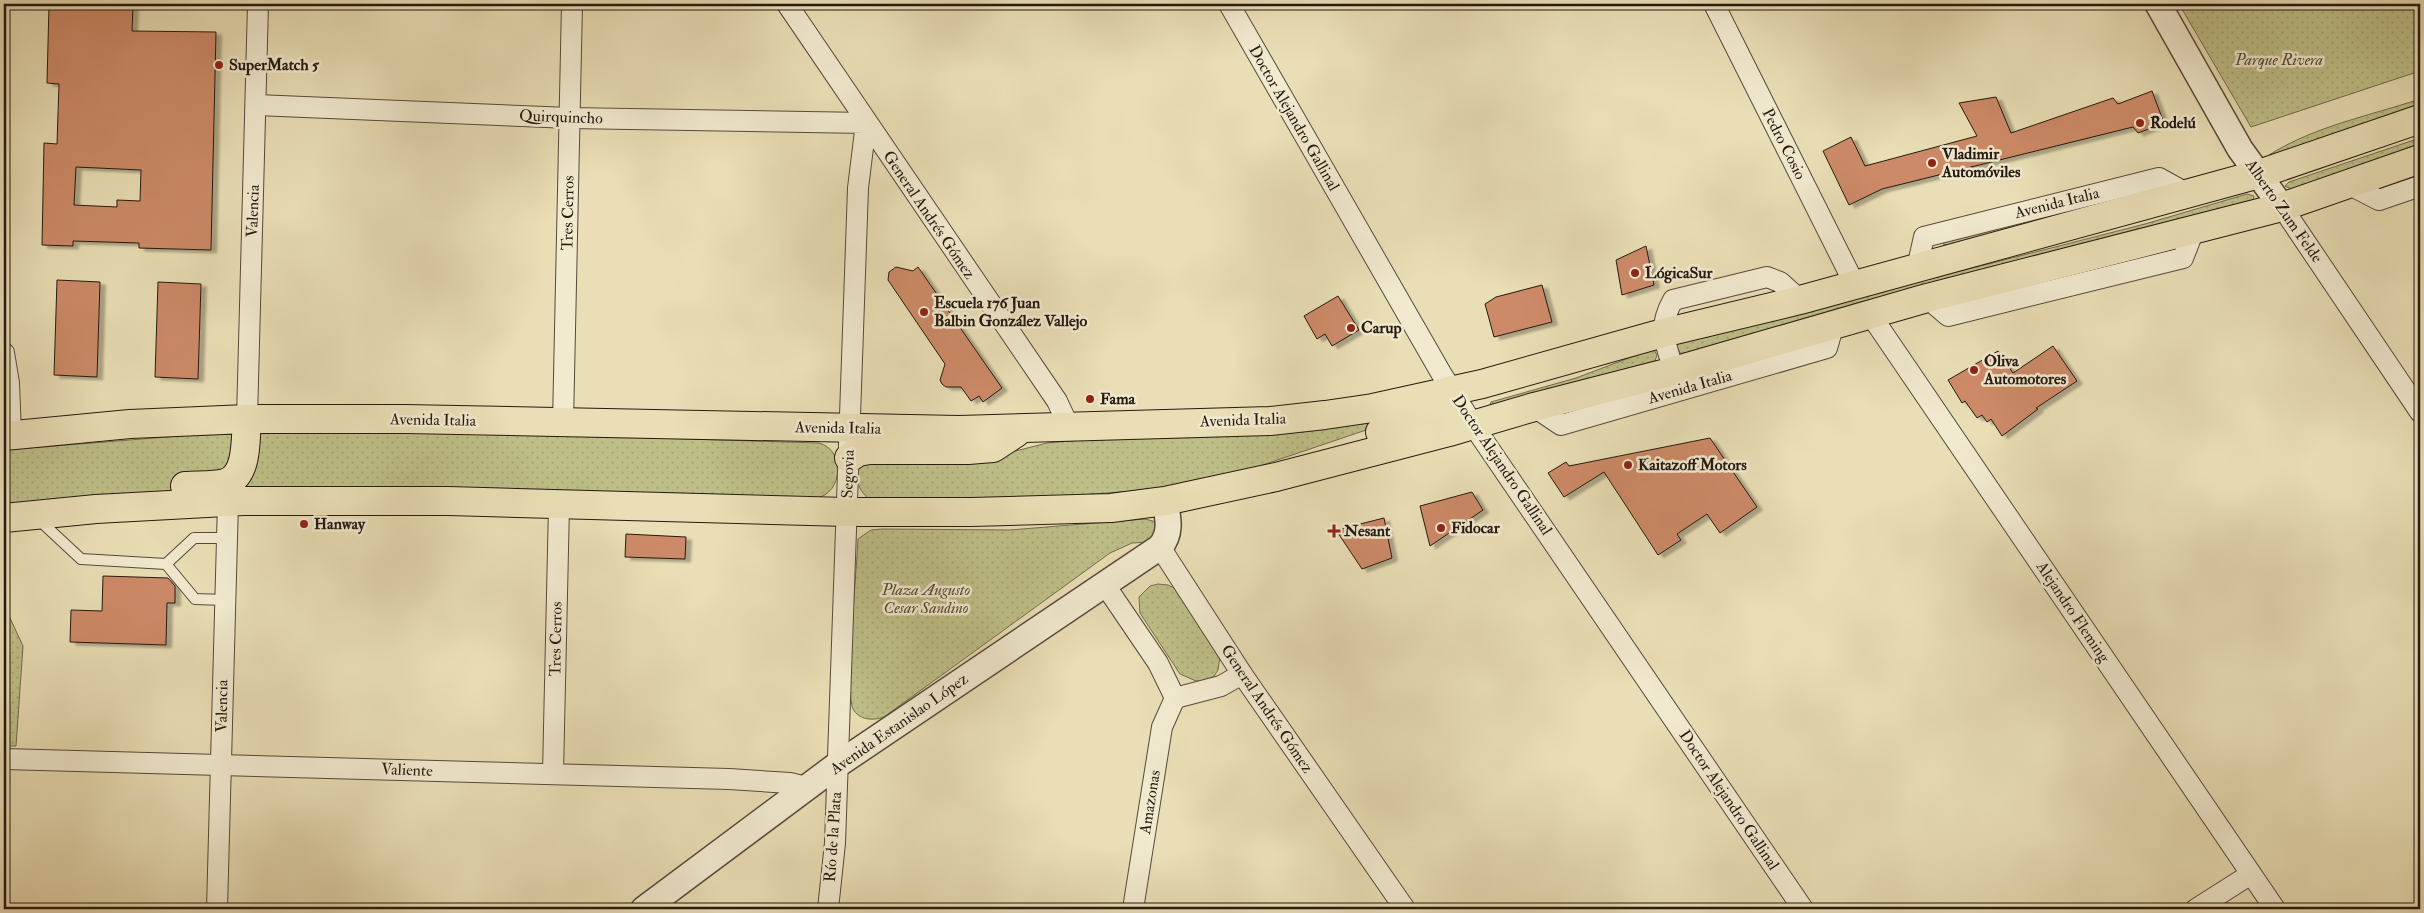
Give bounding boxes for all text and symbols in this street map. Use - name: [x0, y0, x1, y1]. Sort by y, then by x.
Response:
- street label: Doctor Alejandro Gallinal: [1244, 42, 1344, 194]
- park label: Parque Rivera: [2234, 50, 2323, 70]
- place label: SuperMatch 5: [229, 55, 320, 76]
- marker: SuperMatch 5: [213, 59, 225, 71]
- street label: Pedro Cosio: [1758, 105, 1811, 183]
- street label: Quirquincho: [519, 106, 603, 128]
- place label: Rodelú: [2150, 113, 2197, 133]
- marker: Rodelú: [2134, 117, 2146, 129]
- place label: Vladimir Automóviles: [1941, 144, 2021, 182]
- street label: General Andrés Gómez: [879, 147, 980, 283]
- street label: Alberto Zum Felde: [2240, 155, 2327, 267]
- marker: Vladimir Automóviles: [1926, 157, 1938, 169]
- street label: Tres Cerros: [557, 175, 579, 251]
- street label: Avenida Italia: [2012, 183, 2102, 223]
- street label: Valencia: [242, 184, 264, 238]
- place label: LógicaSur: [1645, 263, 1714, 284]
- marker: LógicaSur: [1629, 267, 1641, 279]
- place label: Escuela 176 Juan Balbin González Vallejo: [934, 293, 1087, 331]
- marker: Escuela 176 Juan Balbin González Vallejo: [918, 306, 930, 318]
- place label: Carup: [1361, 318, 1402, 339]
- marker: Carup: [1345, 322, 1357, 334]
- place label: Oliva Automotores: [1983, 351, 2067, 389]
- marker: Oliva Automotores: [1968, 364, 1980, 376]
- street label: Avenida Italia: [1645, 365, 1735, 409]
- place label: Fama: [1100, 389, 1136, 409]
- street label: Doctor Alejandro Gallinal: [1448, 391, 1556, 539]
- marker: Fama: [1084, 393, 1096, 405]
- street label: Avenida Italia: [1198, 408, 1287, 432]
- street label: Avenida Italia: [389, 409, 477, 431]
- street label: Avenida Italia: [794, 417, 882, 439]
- street label: Segovia: [837, 449, 859, 499]
- place label: Kaitazoff Motors: [1638, 455, 1747, 475]
- marker: Kaitazoff Motors: [1622, 459, 1634, 471]
- place label: Hanway: [314, 514, 366, 535]
- marker: Hanway: [298, 518, 310, 530]
- place label: Fidocar: [1451, 518, 1501, 538]
- place label: Nesant: [1343, 521, 1391, 541]
- marker: Fidocar: [1435, 522, 1447, 534]
- marker: Nesant: [1328, 525, 1340, 537]
- street label: Alejandro Fleming: [2031, 557, 2115, 667]
- park label: Plaza Augusto Cesar Sandino: [881, 580, 970, 618]
- street label: Tres Cerros: [545, 601, 567, 677]
- street label: General Andrés Gómez: [1217, 641, 1318, 777]
- street label: Avenida Estanislao López: [825, 669, 973, 781]
- street label: Valencia: [212, 679, 232, 733]
- street label: Doctor Alejandro Gallinal: [1675, 726, 1783, 874]
- street label: Valiente: [381, 759, 433, 781]
- street label: Amazonas: [1135, 768, 1165, 837]
- street label: Río de la Plata: [820, 791, 846, 883]

